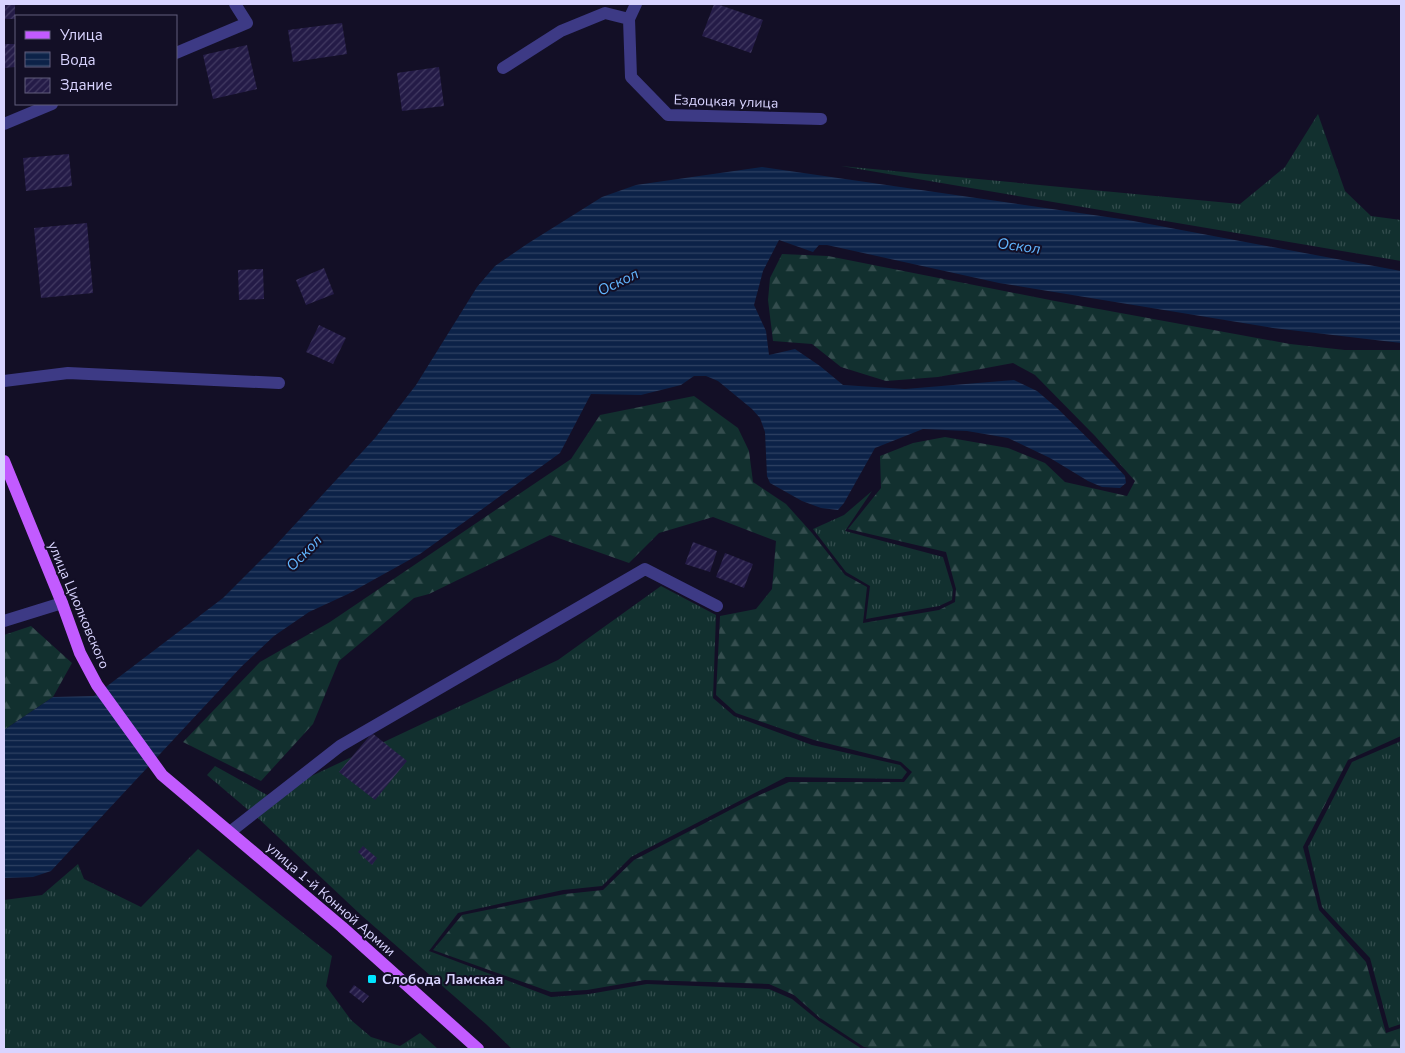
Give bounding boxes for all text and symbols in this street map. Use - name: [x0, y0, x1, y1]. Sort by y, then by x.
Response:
- legend: [15, 15, 178, 105]
- text: Улица: [59, 25, 103, 45]
- text: Вода: [60, 50, 96, 70]
- text: Здание: [60, 75, 112, 95]
- street label: Ездоцкая улица: [673, 90, 779, 113]
- water label: Оскол: [996, 233, 1042, 259]
- water label: Оскол: [594, 263, 642, 301]
- water label: Оскол: [282, 530, 326, 576]
- street label: улица Циолковского: [43, 539, 114, 672]
- street label: улица 1-й Конной Армии: [262, 838, 399, 961]
- place label: Слобода Ламская: [382, 970, 503, 989]
- marker: Слобода Ламская: [366, 973, 378, 985]

